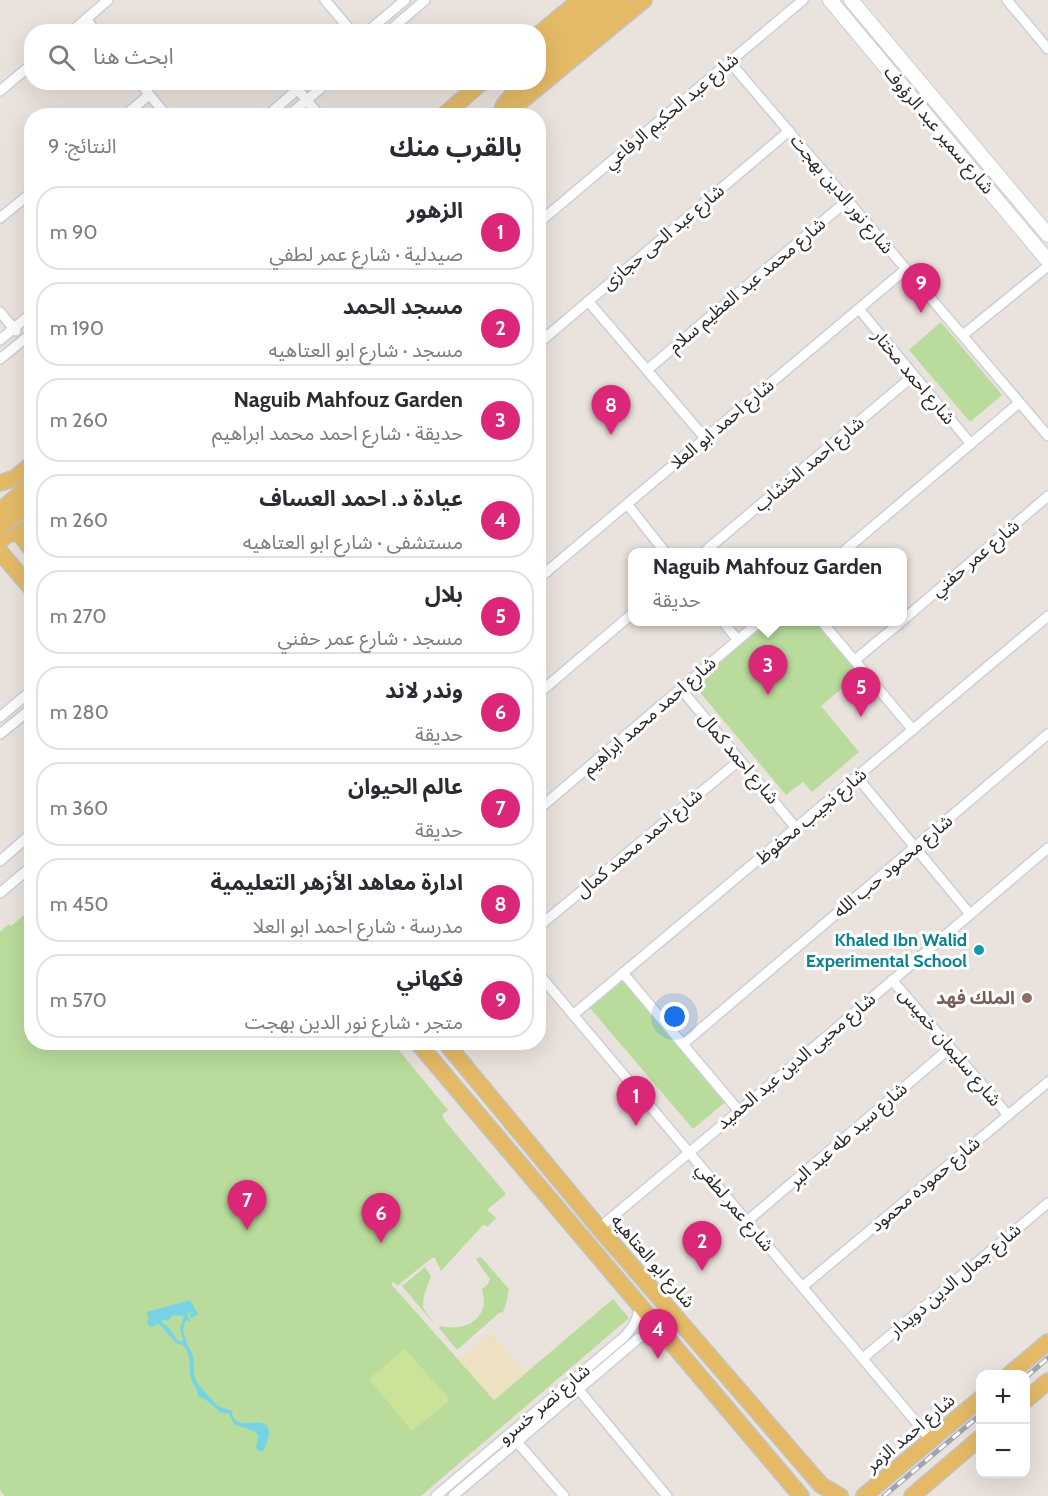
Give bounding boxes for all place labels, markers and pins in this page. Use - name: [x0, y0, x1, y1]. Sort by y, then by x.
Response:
- pin: 9: [902, 264, 940, 313]
- pin: 8: [592, 386, 630, 435]
- pin: 3: [748, 646, 788, 695]
- pin: 5: [842, 668, 880, 717]
- place label: Khaled Ibn Walid Experimental School: [806, 929, 967, 972]
- marker: Khaled Ibn Walid Experimental School: [972, 943, 986, 957]
- place label: الملك فهد: [936, 987, 1015, 1009]
- marker: الملك فهد: [1020, 991, 1034, 1005]
- pin: 1: [616, 1076, 656, 1126]
- pin: 7: [228, 1180, 266, 1230]
- pin: 6: [362, 1194, 400, 1243]
- pin: 2: [682, 1222, 722, 1271]
- pin: 4: [638, 1310, 678, 1359]

